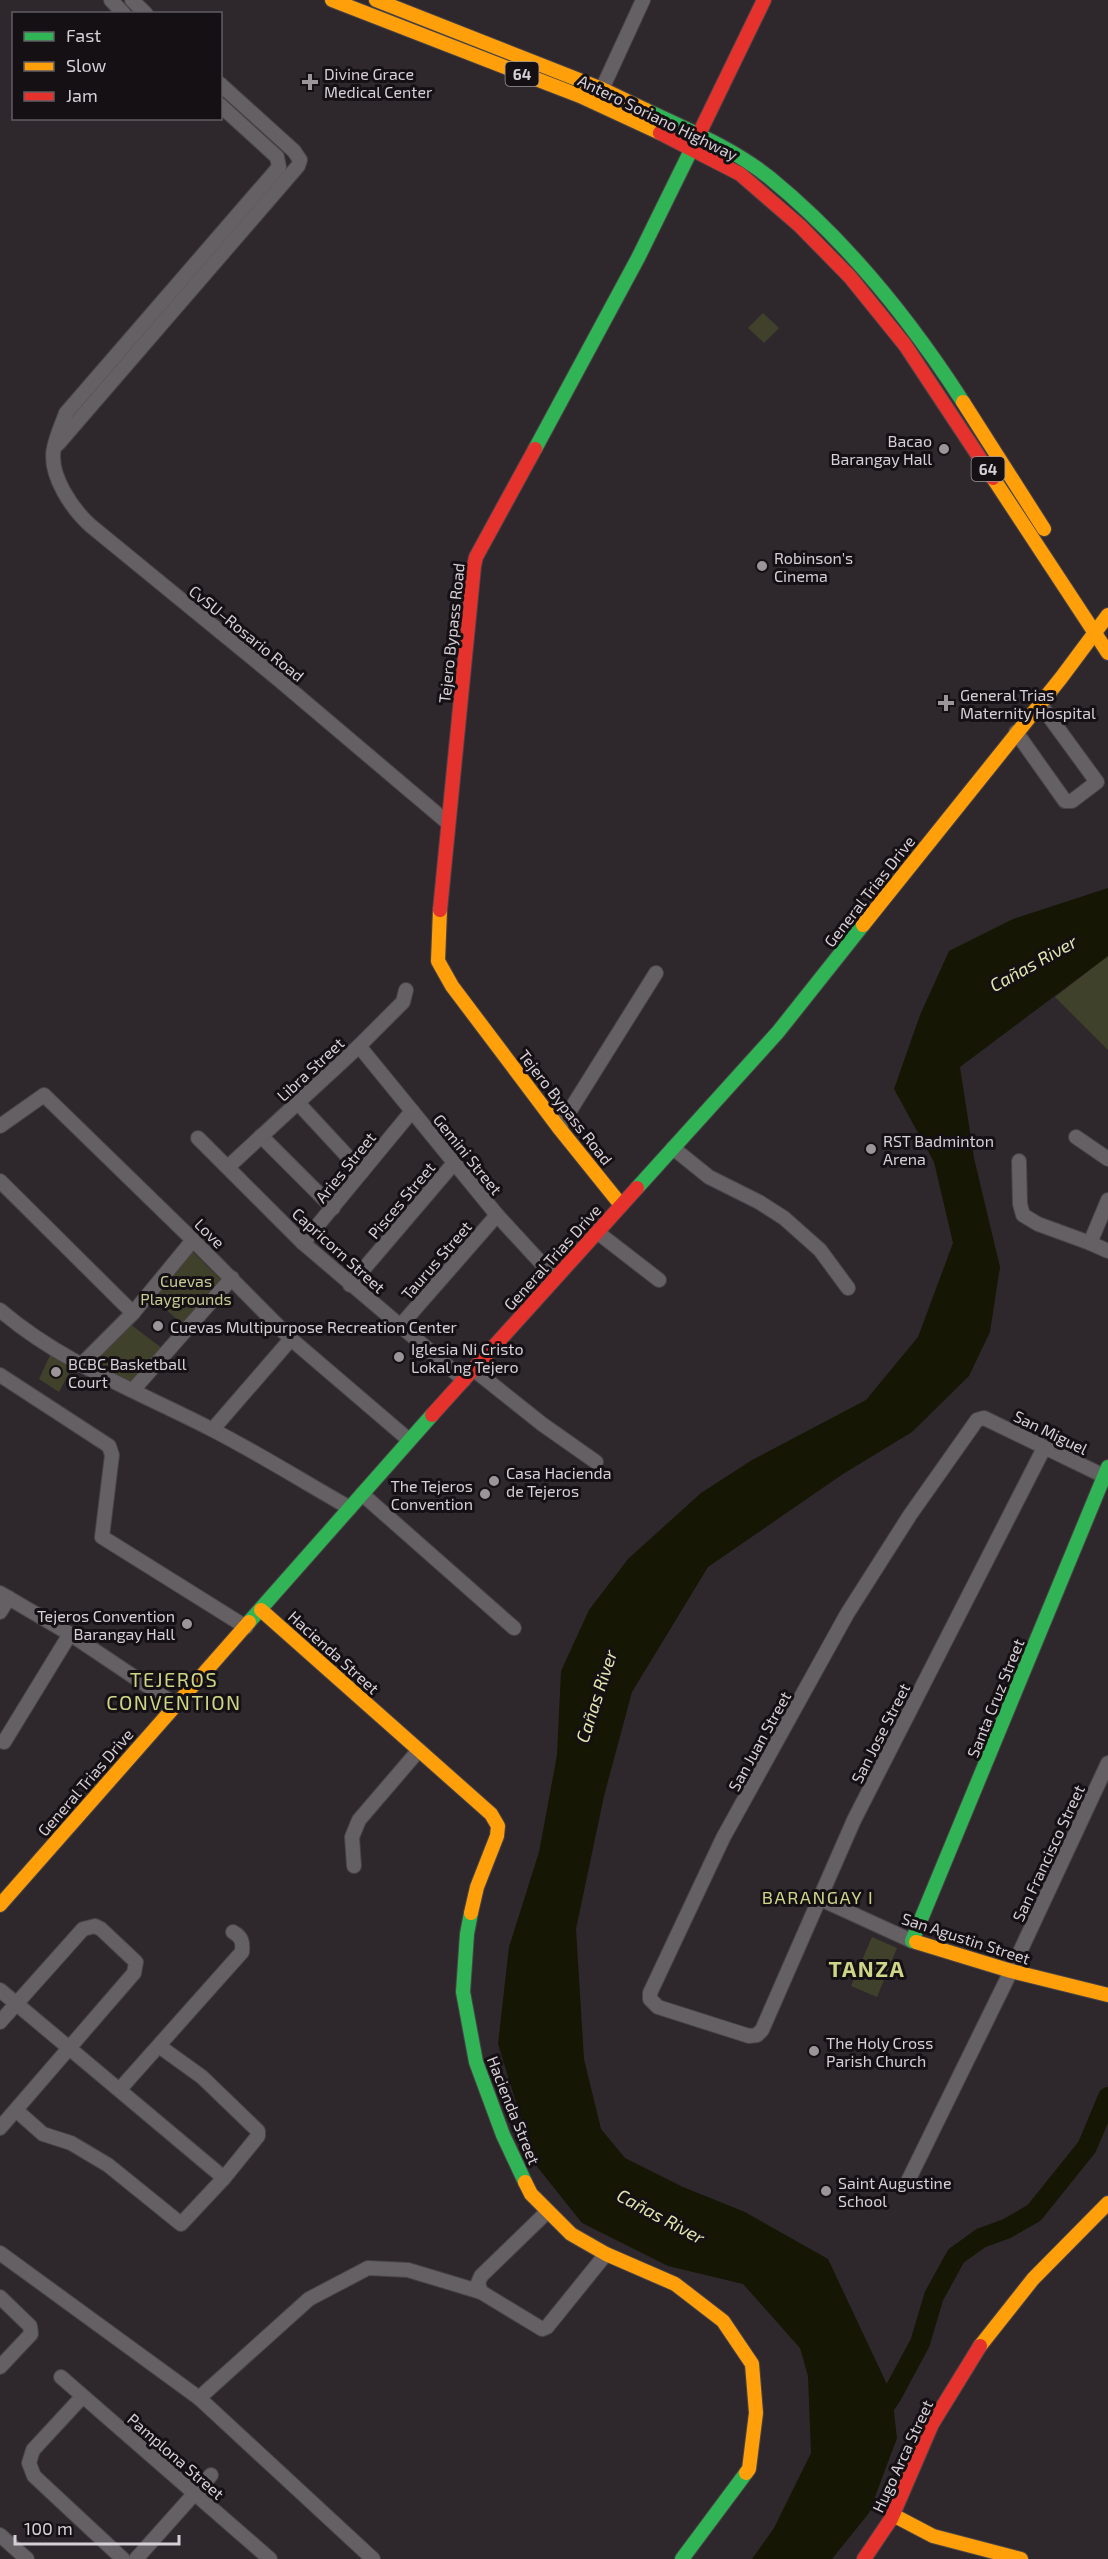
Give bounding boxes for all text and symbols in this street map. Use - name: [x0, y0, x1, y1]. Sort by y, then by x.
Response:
- legend: [12, 12, 222, 120]
- text: Fast: [66, 24, 101, 46]
- text: Slow: [66, 54, 107, 76]
- road number: 64: [506, 62, 538, 86]
- place label: Divine Grace Medical Center: [324, 64, 433, 101]
- street label: Antero Soriano Highway: [575, 70, 741, 164]
- marker: Divine Grace Medical Center: [301, 73, 319, 91]
- text: Jam: [66, 84, 98, 106]
- place label: Bacao Barangay Hall: [831, 431, 932, 468]
- marker: Bacao Barangay Hall: [937, 442, 951, 456]
- road number: 64: [972, 457, 1004, 481]
- place label: Robinson's Cinema: [774, 548, 853, 585]
- marker: Robinson's Cinema: [755, 559, 769, 573]
- street label: Tejero Bypass Road: [434, 562, 469, 704]
- street label: CvSU–Rosario Road: [186, 581, 308, 685]
- place label: General Trias Maternity Hospital: [960, 685, 1096, 722]
- marker: General Trias Maternity Hospital: [937, 694, 955, 712]
- street label: General Trias Drive: [820, 832, 918, 950]
- water label: Cañas River: [986, 930, 1081, 996]
- street label: Libra Street: [273, 1033, 347, 1105]
- street label: Tejero Bypass Road: [514, 1046, 617, 1169]
- street label: Gemini Street: [430, 1110, 506, 1198]
- street label: Aries Street: [311, 1128, 379, 1206]
- place label: RST Badminton Arena: [883, 1131, 994, 1168]
- marker: RST Badminton Arena: [864, 1142, 878, 1156]
- street label: Pisces Street: [364, 1158, 438, 1242]
- street label: General Trias Drive: [499, 1200, 605, 1314]
- street label: Capricorn Street: [289, 1203, 389, 1297]
- street label: Love: [191, 1214, 229, 1252]
- street label: Taurus Street: [397, 1217, 475, 1303]
- park label: Cuevas Playgrounds: [140, 1271, 232, 1308]
- place label: Cuevas Multipurpose Recreation Center: [170, 1317, 458, 1336]
- marker: Cuevas Multipurpose Recreation Center: [151, 1319, 165, 1333]
- place label: Iglesia Ni Cristo Lokal ng Tejero: [411, 1339, 524, 1377]
- marker: Iglesia Ni Cristo Lokal ng Tejero: [392, 1350, 406, 1364]
- place label: BCBC Basketball Court: [68, 1354, 187, 1391]
- marker: BCBC Basketball Court: [49, 1365, 63, 1379]
- street label: San Miguel: [1011, 1406, 1091, 1458]
- place label: Casa Hacienda de Tejeros: [506, 1463, 612, 1501]
- marker: Casa Hacienda de Tejeros: [487, 1474, 501, 1488]
- place label: The Tejeros Convention: [391, 1476, 473, 1513]
- marker: The Tejeros Convention: [478, 1487, 492, 1501]
- place label: Tejeros Convention Barangay Hall: [37, 1606, 175, 1643]
- street label: Hacienda Street: [285, 1606, 383, 1698]
- marker: Tejeros Convention Barangay Hall: [180, 1617, 194, 1631]
- street label: Santa Cruz Street: [963, 1636, 1027, 1760]
- water label: Cañas River: [571, 1646, 622, 1745]
- district label: TEJEROS CONVENTION: [106, 1667, 242, 1714]
- street label: San Jose Street: [847, 1680, 913, 1786]
- street label: San Juan Street: [724, 1688, 794, 1794]
- street label: General Trias Drive: [33, 1724, 137, 1840]
- street label: San Francisco Street: [1008, 1782, 1088, 1924]
- district label: BARANGAY I: [762, 1886, 874, 1908]
- street label: San Agustin Street: [899, 1908, 1033, 1968]
- district label: TANZA: [829, 1955, 905, 1981]
- place label: The Holy Cross Parish Church: [826, 2033, 933, 2070]
- marker: The Holy Cross Parish Church: [807, 2044, 821, 2058]
- street label: Hacienda Street: [484, 2053, 544, 2167]
- place label: Saint Augustine School: [838, 2173, 952, 2210]
- water label: Cañas River: [613, 2184, 709, 2249]
- marker: Saint Augustine School: [819, 2184, 833, 2198]
- street label: Hugo Arca Street: [868, 2397, 936, 2515]
- street label: Pamplona Street: [124, 2409, 228, 2503]
- scale bar: [15, 2508, 178, 2546]
- text: 100 m: [24, 2517, 73, 2539]

